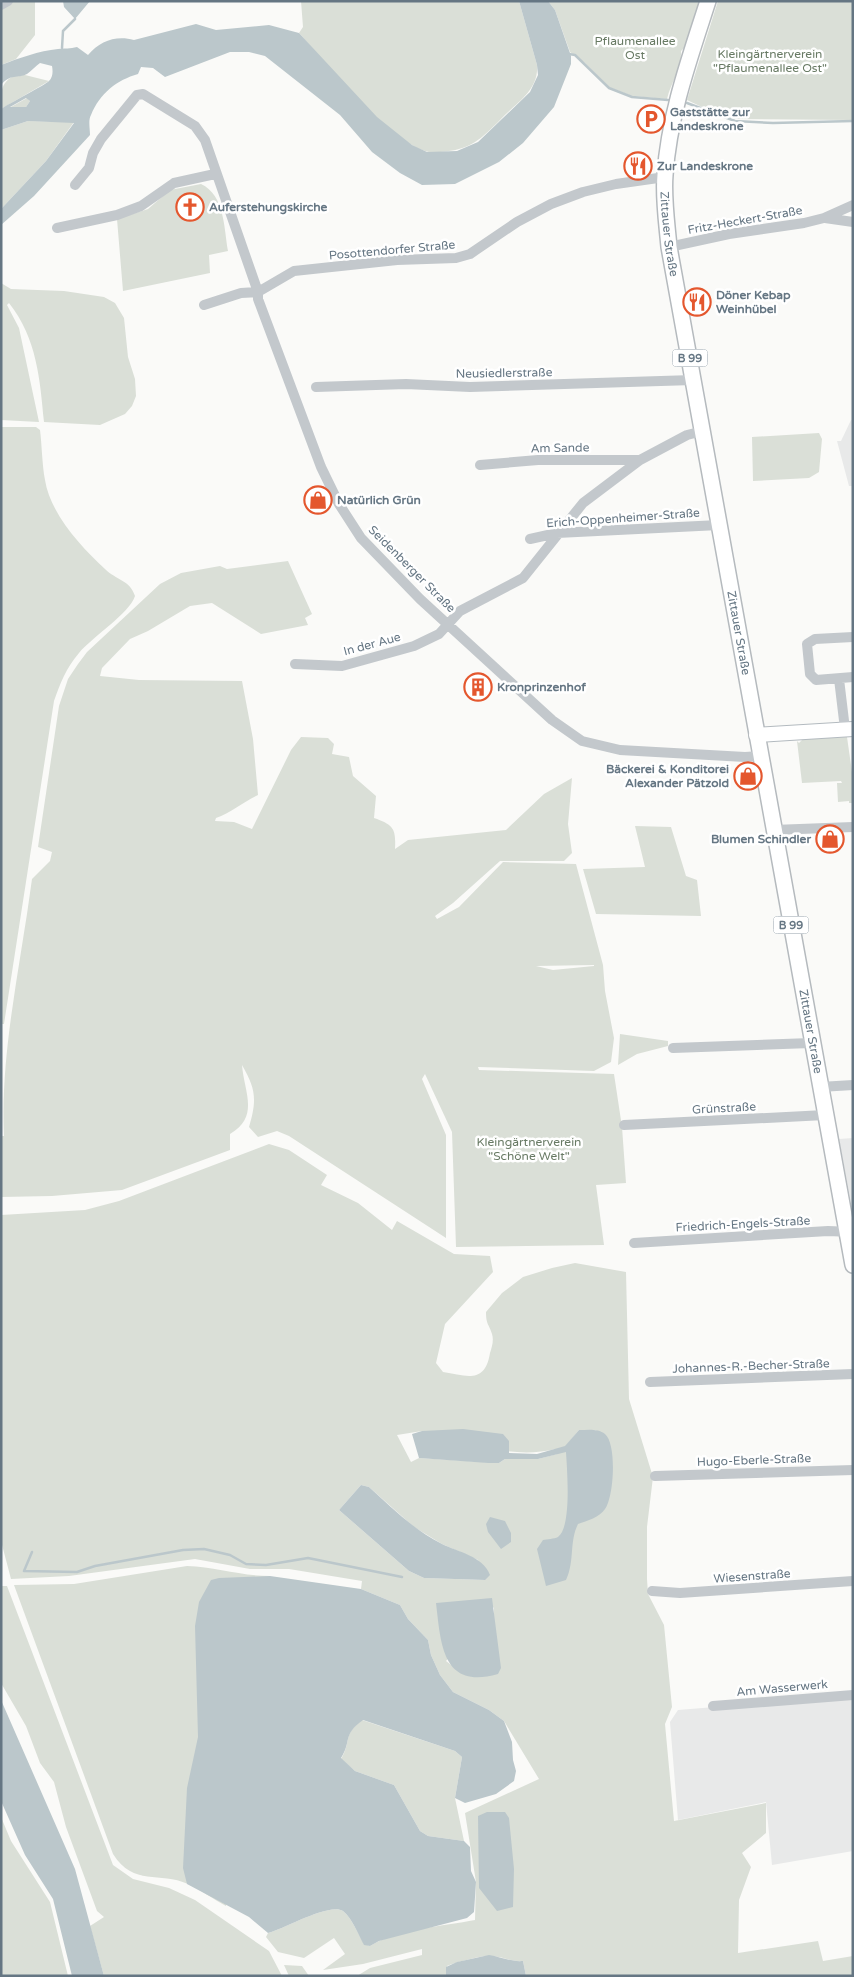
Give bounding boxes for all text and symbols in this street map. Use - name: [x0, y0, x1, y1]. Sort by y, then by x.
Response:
- park label: Pflaumenallee Ost: [594, 34, 676, 62]
- park label: Kleingärtnerverein "Pflaumenallee Ost": [713, 47, 827, 75]
- parking icon: Gaststätte zur Landeskrone: [636, 104, 666, 134]
- place label: Gaststätte zur Landeskrone: [670, 105, 750, 133]
- restaurant icon: Zur Landeskrone: [623, 151, 653, 181]
- place label: Zur Landeskrone: [657, 159, 753, 173]
- street label: Zittauer Straße: [657, 191, 681, 278]
- church icon: Auferstehungskirche: [175, 192, 205, 222]
- place label: Auferstehungskirche: [209, 200, 328, 215]
- street label: Fritz-Heckert-Straße: [687, 203, 804, 237]
- street label: Posottendorfer Straße: [328, 237, 456, 262]
- restaurant icon: Döner Kebap Weinhübel: [682, 287, 712, 317]
- place label: Döner Kebap Weinhübel: [716, 288, 791, 316]
- road number: B 99: [672, 349, 708, 366]
- street label: Neusiedlerstraße: [455, 365, 553, 381]
- street label: Am Sande: [530, 440, 590, 456]
- shop icon: Natürlich Grün: [303, 485, 333, 515]
- place label: Natürlich Grün: [337, 493, 421, 507]
- street label: Erich-Oppenheimer-Straße: [546, 506, 700, 530]
- street label: Seidenberger Straße: [366, 523, 458, 615]
- street label: Zittauer Straße: [724, 589, 753, 676]
- street label: In der Aue: [342, 630, 402, 658]
- building icon: Kronprinzenhof: [463, 672, 493, 702]
- place label: Kronprinzenhof: [497, 680, 586, 695]
- shop icon: Bäckerei & Konditorei Alexander Pätzold: [733, 761, 763, 791]
- place label: Bäckerei & Konditorei Alexander Pätzold: [606, 762, 729, 790]
- shop icon: Blumen Schindler: [815, 824, 845, 854]
- place label: Blumen Schindler: [711, 832, 811, 846]
- road number: B 99: [774, 916, 808, 934]
- street label: Zittauer Straße: [796, 988, 825, 1075]
- street label: Grünstraße: [692, 1099, 757, 1117]
- park label: Kleingärtnerverein "Schöne Welt": [477, 1135, 581, 1163]
- street label: Friedrich-Engels-Straße: [675, 1213, 811, 1235]
- street label: Johannes-R.-Becher-Straße: [672, 1356, 830, 1376]
- street label: Hugo-Eberle-Straße: [697, 1451, 812, 1469]
- street label: Wiesenstraße: [713, 1566, 791, 1586]
- street label: Am Wasserwerk: [736, 1677, 829, 1699]

